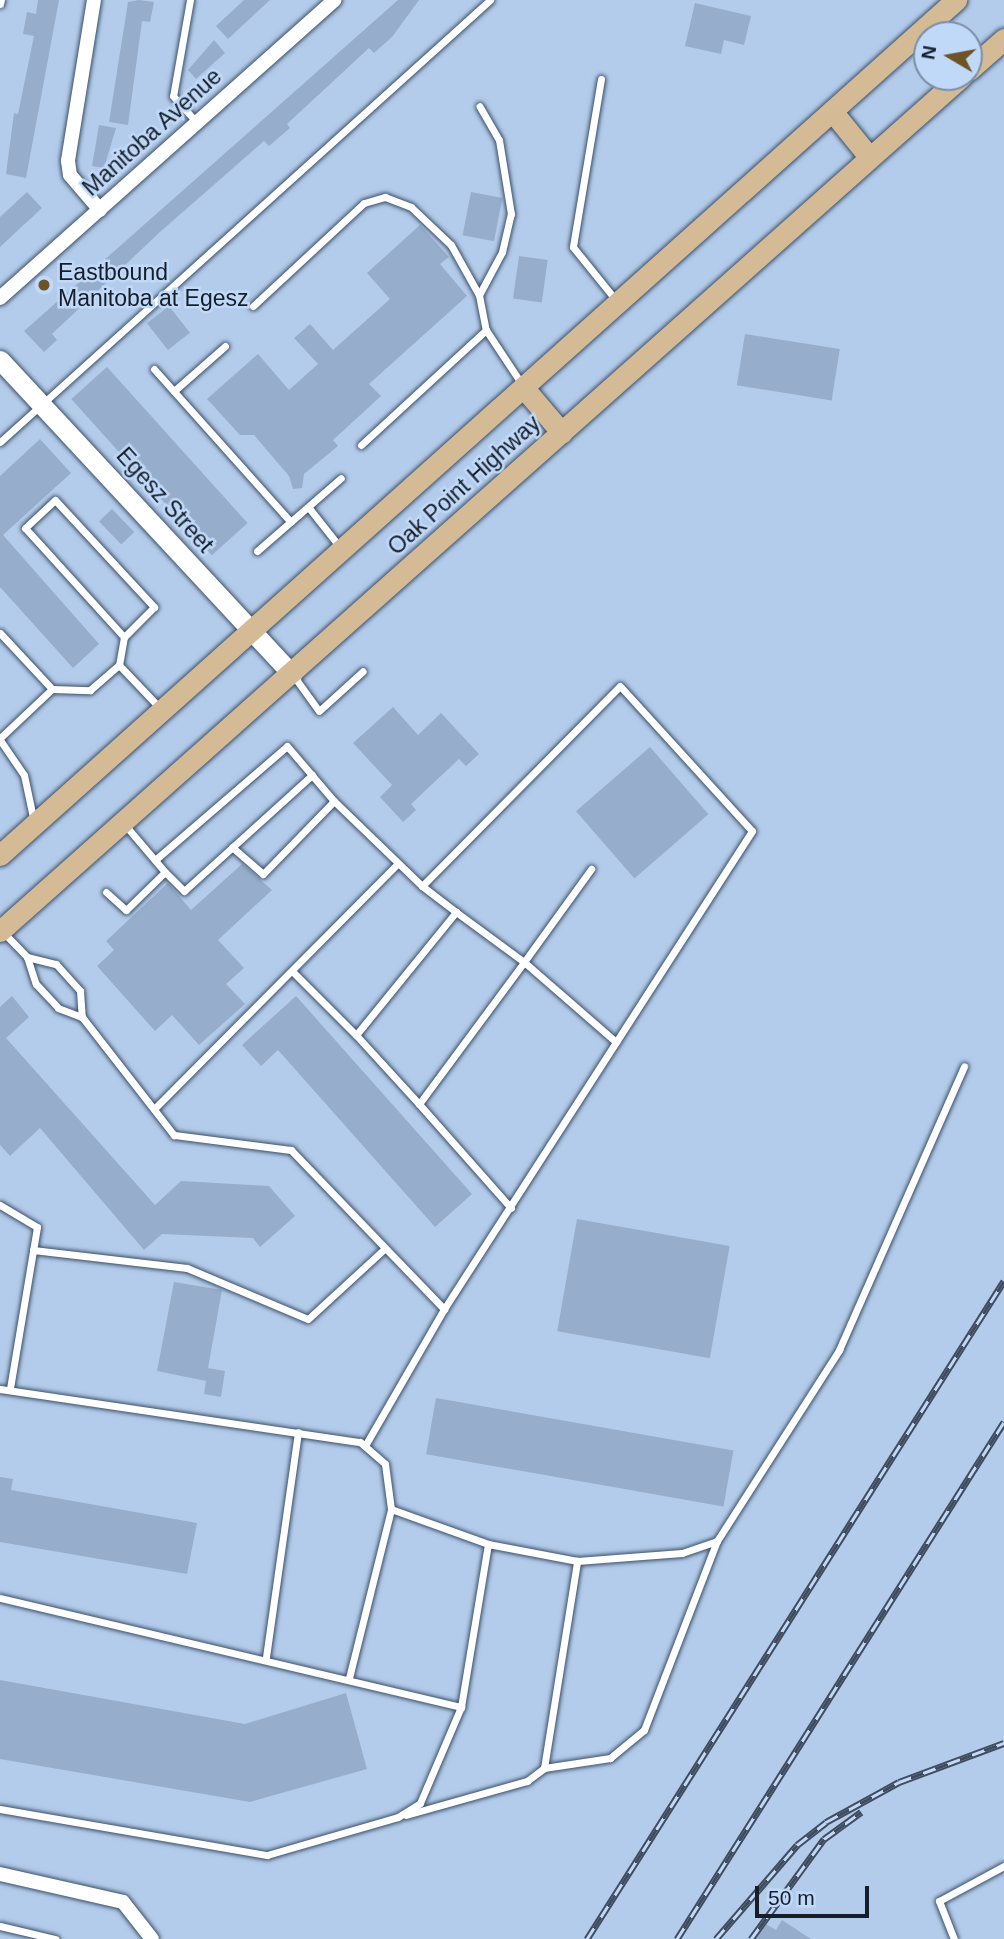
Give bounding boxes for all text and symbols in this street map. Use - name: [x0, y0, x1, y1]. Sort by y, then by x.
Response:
- north arrow: [913, 21, 983, 91]
- text: N: [917, 44, 940, 61]
- street label: Manitoba Avenue: [76, 62, 228, 202]
- place label: Eastbound Manitoba at Egesz: [58, 258, 249, 312]
- marker: Eastbound Manitoba at Egesz: [36, 277, 52, 293]
- street label: Oak Point Highway: [382, 409, 546, 561]
- street label: Egesz Street: [111, 442, 219, 558]
- scale bar: [759, 1872, 873, 1916]
- text: 50 m: [768, 1886, 815, 1909]

